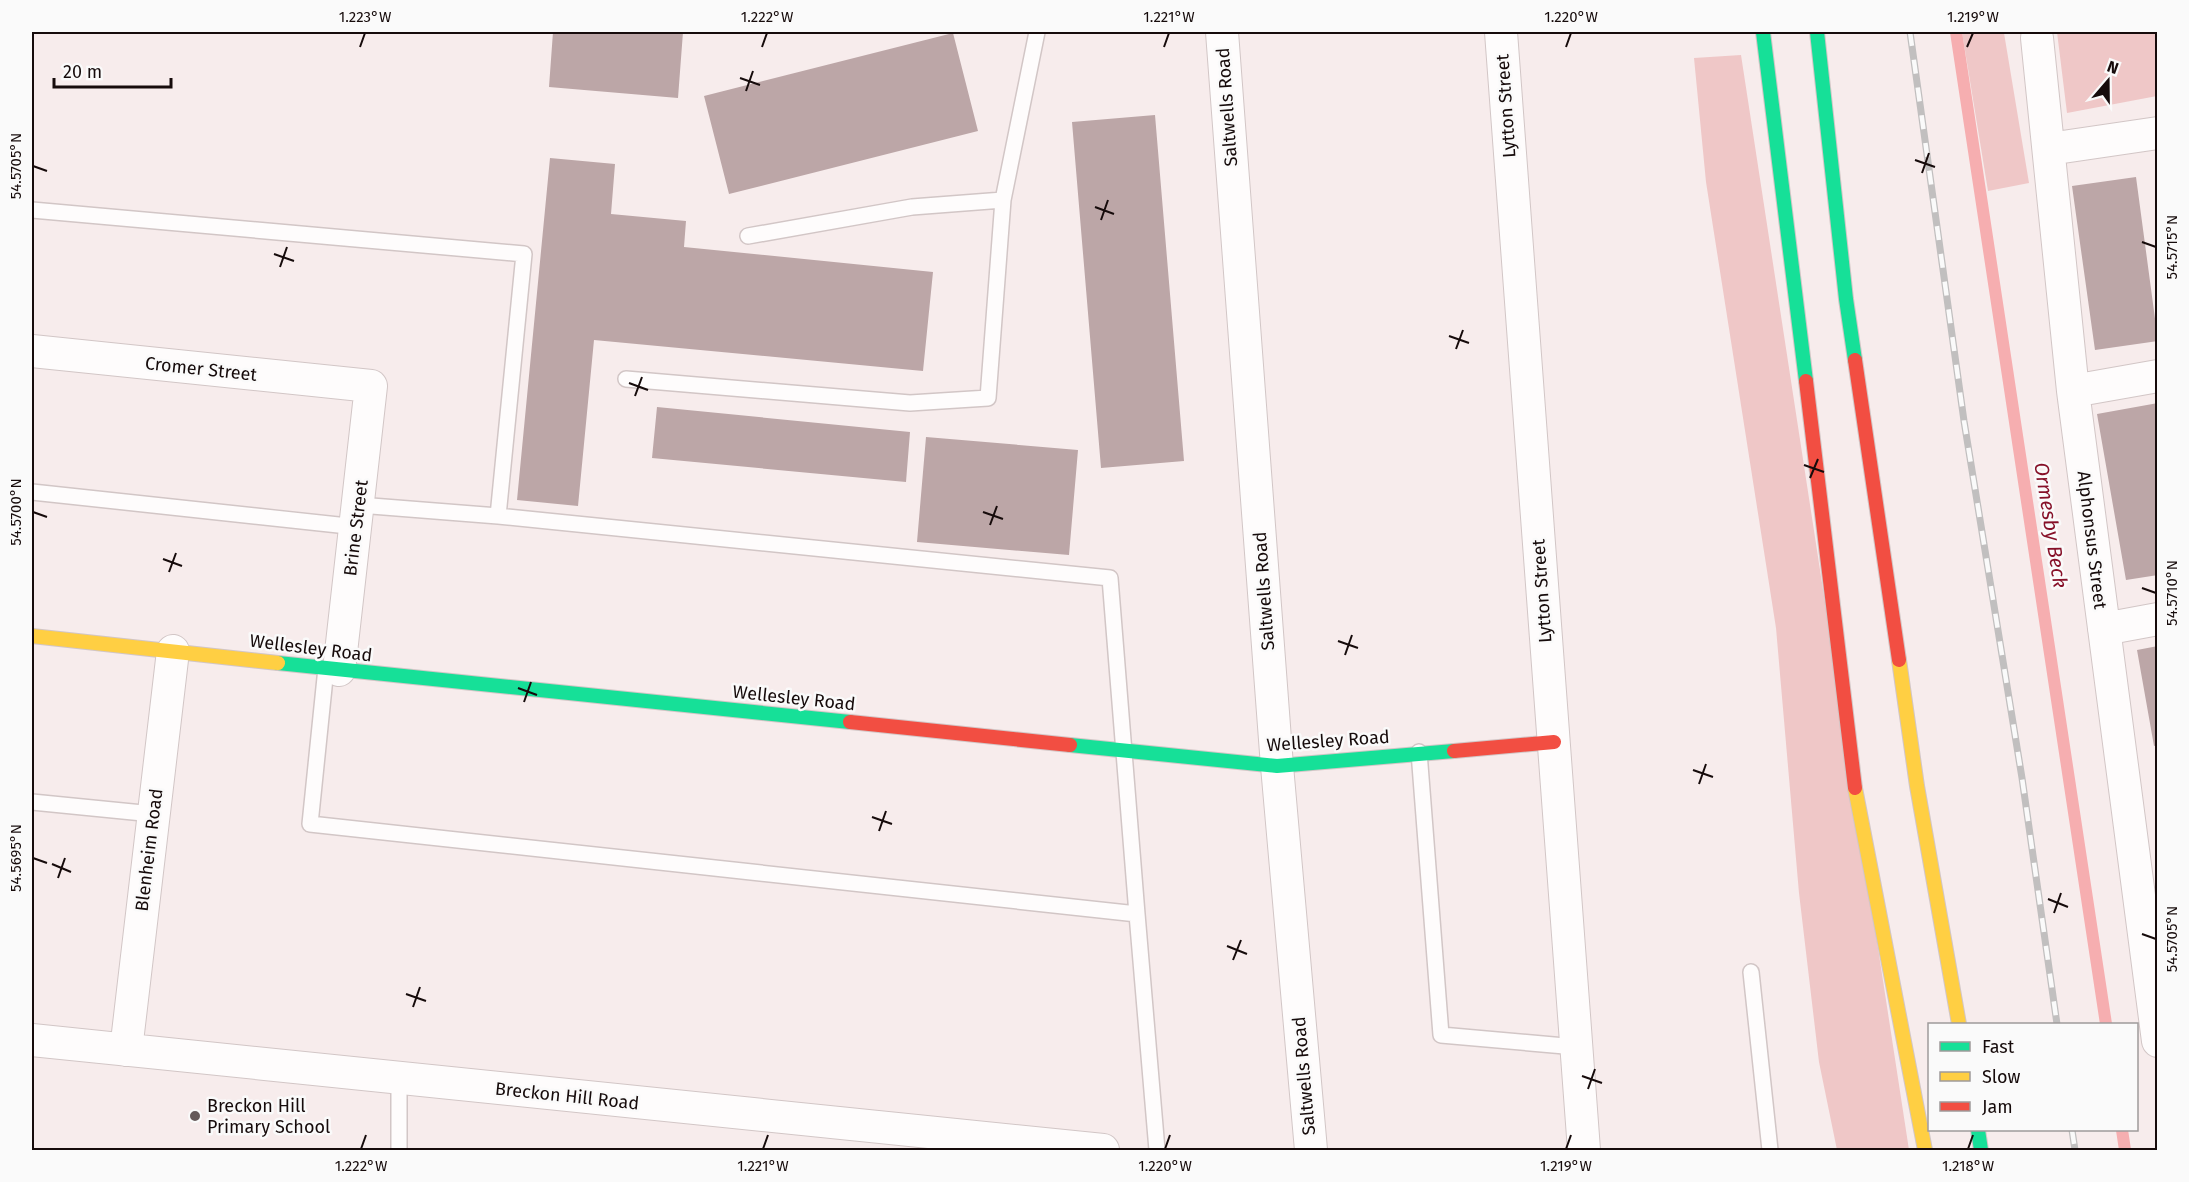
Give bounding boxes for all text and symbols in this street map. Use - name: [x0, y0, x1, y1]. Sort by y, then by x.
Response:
- text: 1.223°W: [339, 8, 392, 26]
- text: 1.222°W: [741, 8, 794, 26]
- text: 1.221°W: [1143, 8, 1195, 26]
- text: 1.220°W: [1544, 8, 1598, 26]
- text: 1.219°W: [1947, 8, 1999, 26]
- street label: Saltwells Road: [1212, 47, 1242, 167]
- scale bar: [54, 51, 171, 89]
- north arrow: [2078, 51, 2138, 111]
- street label: Lytton Street: [1491, 53, 1521, 159]
- text: N: [2105, 57, 2121, 78]
- text: 20 m: [63, 61, 102, 83]
- text: 54.5705°N: [7, 133, 25, 199]
- text: 54.5715°N: [2163, 215, 2181, 279]
- street label: Cromer Street: [144, 352, 259, 386]
- water label: Ormesby Beck: [2029, 460, 2073, 590]
- street label: Alphonsus Street: [2073, 470, 2111, 611]
- text: 54.5700°N: [7, 478, 25, 546]
- street label: Brine Street: [339, 478, 373, 577]
- street label: Saltwells Road: [1249, 531, 1279, 651]
- street label: Lytton Street: [1527, 538, 1557, 644]
- text: 54.5710°N: [2163, 560, 2181, 626]
- street label: Wellesley Road: [249, 630, 373, 666]
- street label: Wellesley Road: [732, 681, 856, 715]
- street label: Wellesley Road: [1266, 726, 1390, 756]
- street label: Blenheim Road: [131, 787, 167, 913]
- text: 54.5695°N: [7, 824, 25, 892]
- text: 54.5705°N: [2163, 906, 2181, 972]
- street label: Saltwells Road: [1288, 1016, 1320, 1136]
- legend: [1928, 1023, 2138, 1131]
- text: Fast: [1982, 1036, 2015, 1058]
- text: Slow: [1982, 1066, 2021, 1088]
- street label: Breckon Hill Road: [494, 1077, 640, 1115]
- place label: Breckon Hill Primary School: [207, 1095, 330, 1138]
- text: Jam: [1982, 1096, 2013, 1118]
- marker: Breckon Hill Primary School: [188, 1109, 202, 1123]
- text: 1.222°W: [335, 1157, 388, 1175]
- text: 1.221°W: [737, 1157, 789, 1175]
- text: 1.220°W: [1138, 1157, 1192, 1175]
- text: 1.219°W: [1540, 1157, 1592, 1175]
- text: 1.218°W: [1942, 1157, 1995, 1175]

